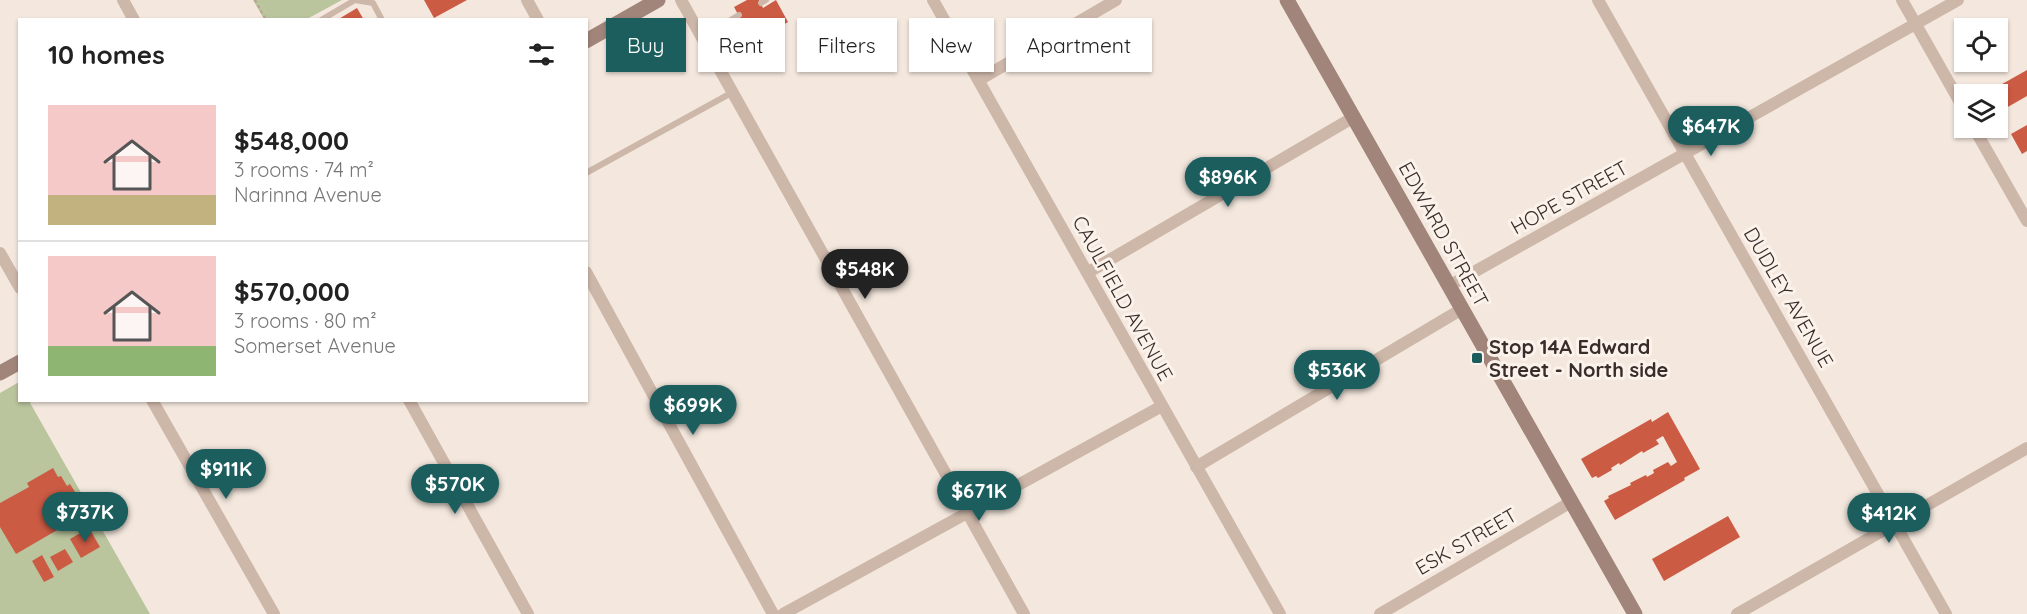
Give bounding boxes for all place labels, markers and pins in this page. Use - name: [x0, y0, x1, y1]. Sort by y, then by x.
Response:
- pin: $647K: [1669, 106, 1753, 157]
- pin: $896K: [1186, 157, 1270, 208]
- pin: $548K: [823, 249, 907, 300]
- place label: Stop 14A Edward Street - North side: [1489, 334, 1668, 382]
- pin: $536K: [1295, 350, 1379, 401]
- marker: Stop 14A Edward Street - North side: [1470, 351, 1484, 365]
- pin: $699K: [651, 385, 735, 436]
- pin: $911K: [184, 449, 268, 500]
- pin: $570K: [413, 464, 497, 515]
- pin: $671K: [937, 471, 1021, 522]
- pin: $737K: [43, 492, 127, 543]
- pin: $412K: [1847, 493, 1931, 544]

